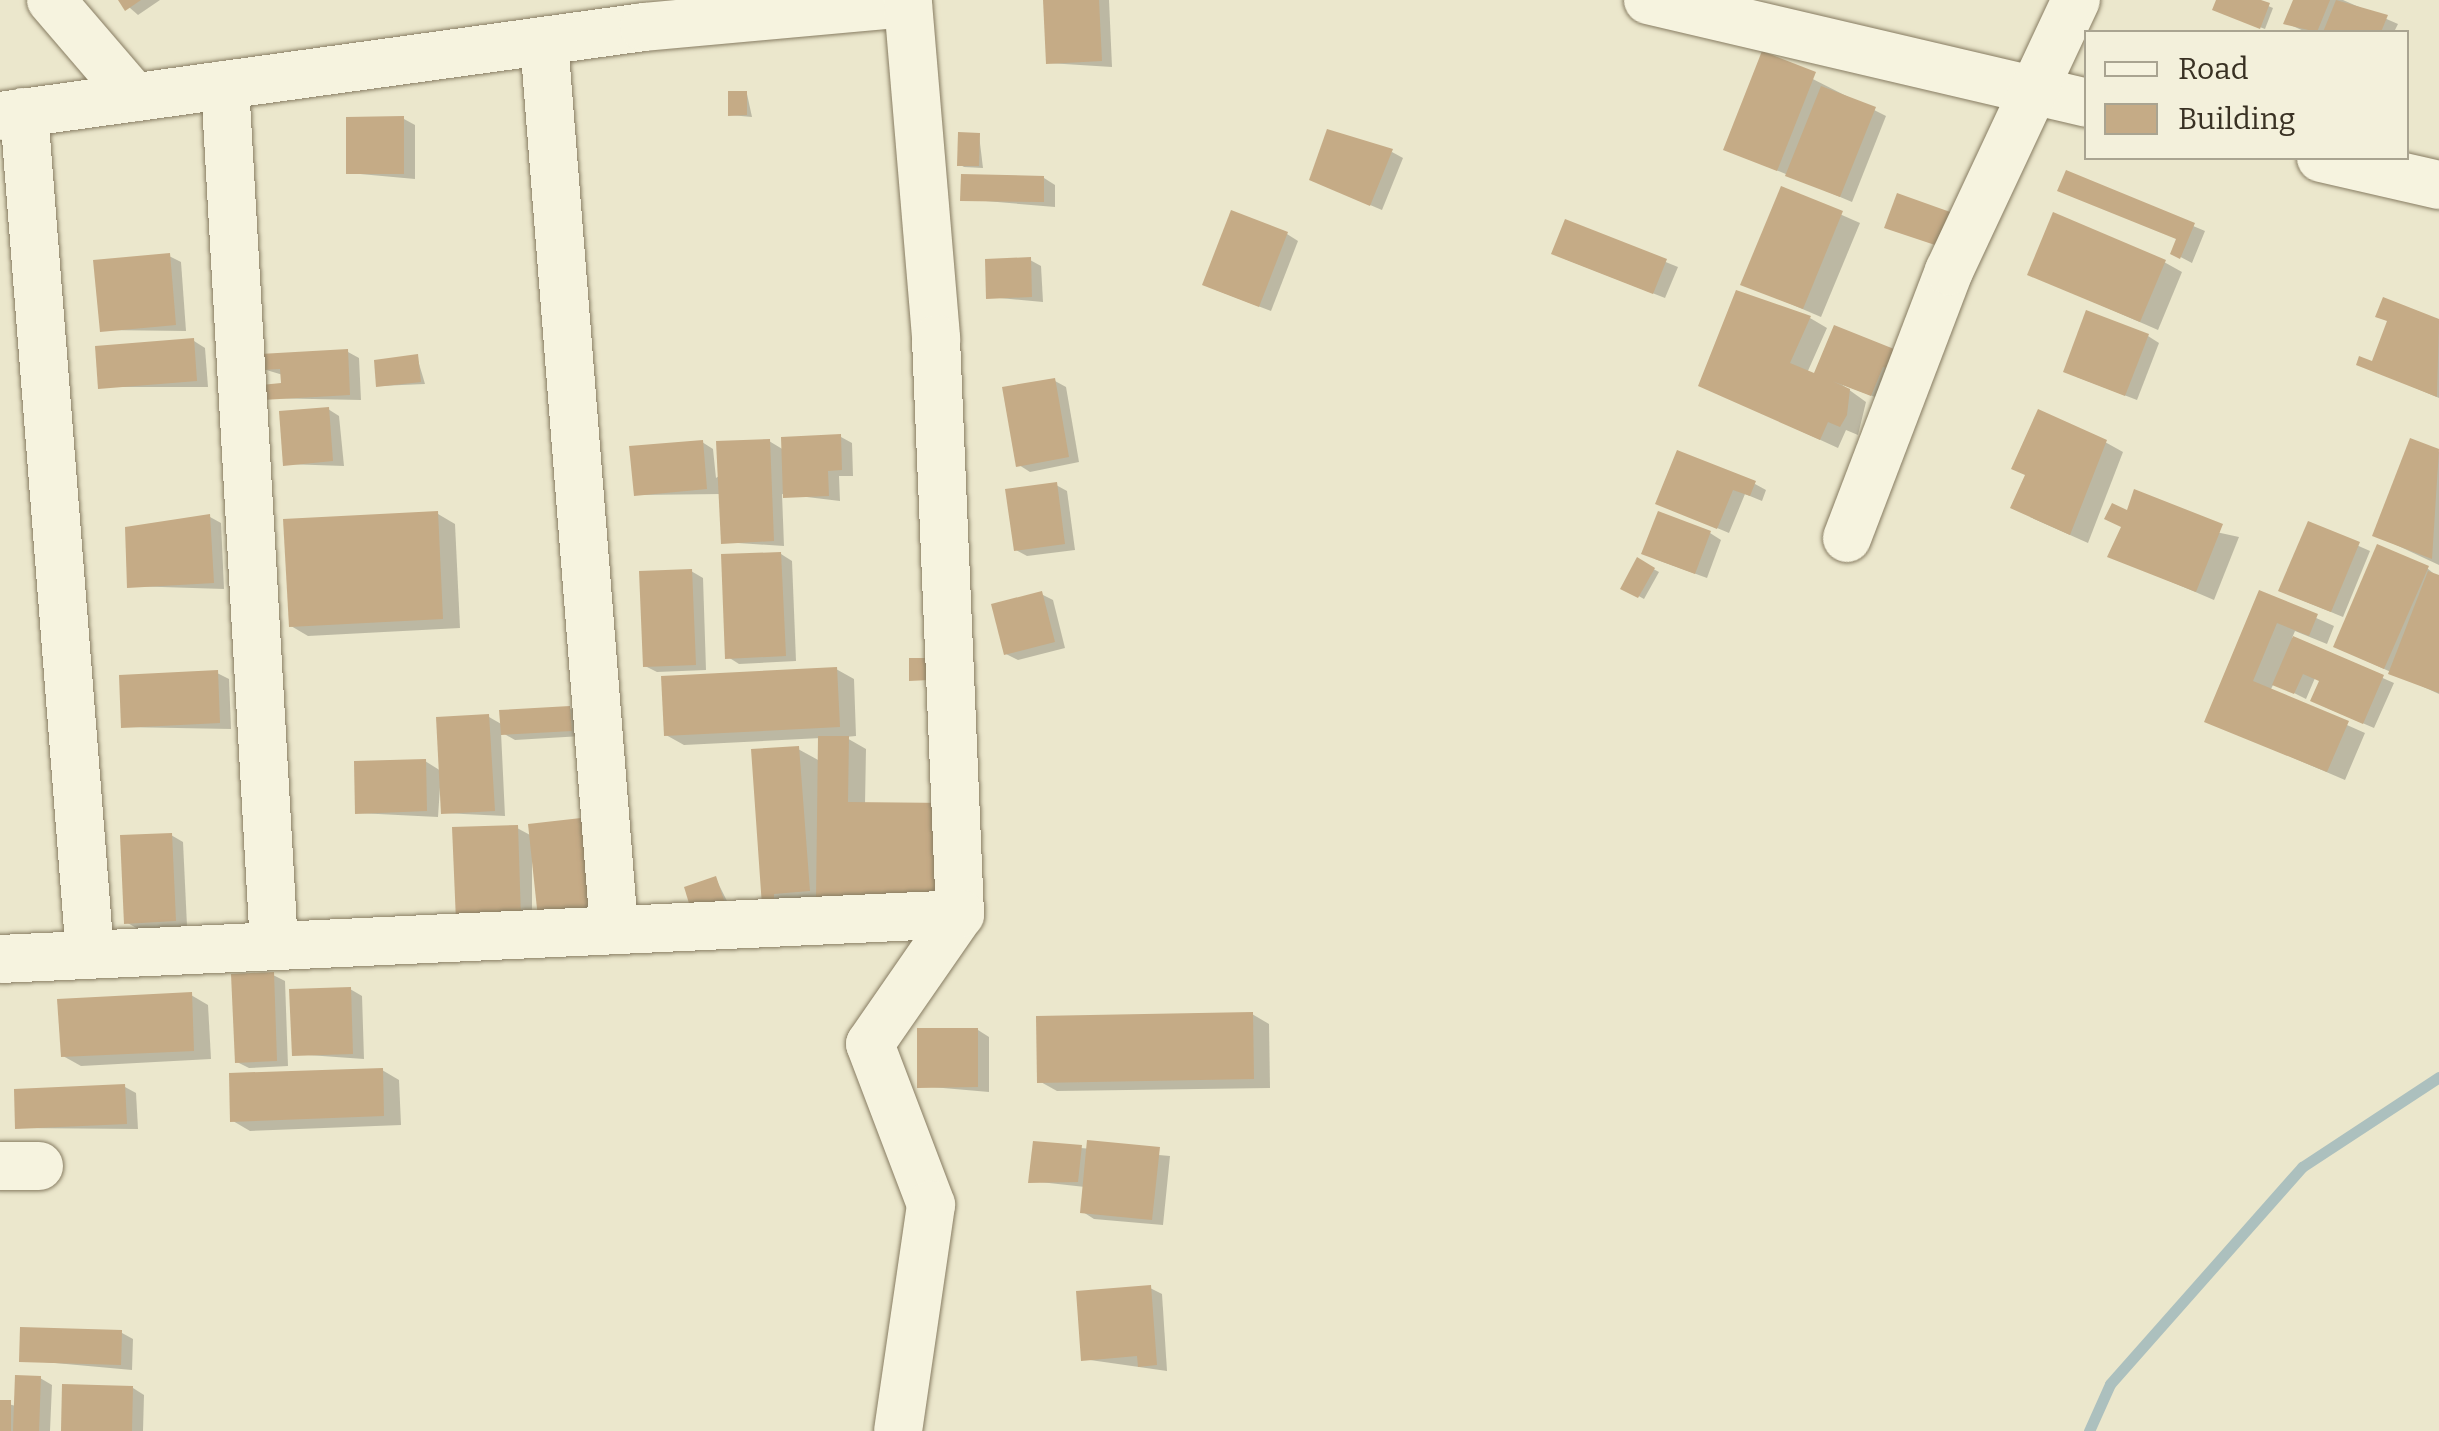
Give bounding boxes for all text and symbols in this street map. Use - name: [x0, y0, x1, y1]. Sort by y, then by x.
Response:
- legend: [2084, 30, 2409, 160]
- text: Road: [2178, 51, 2249, 87]
- text: Building: [2178, 101, 2296, 137]

